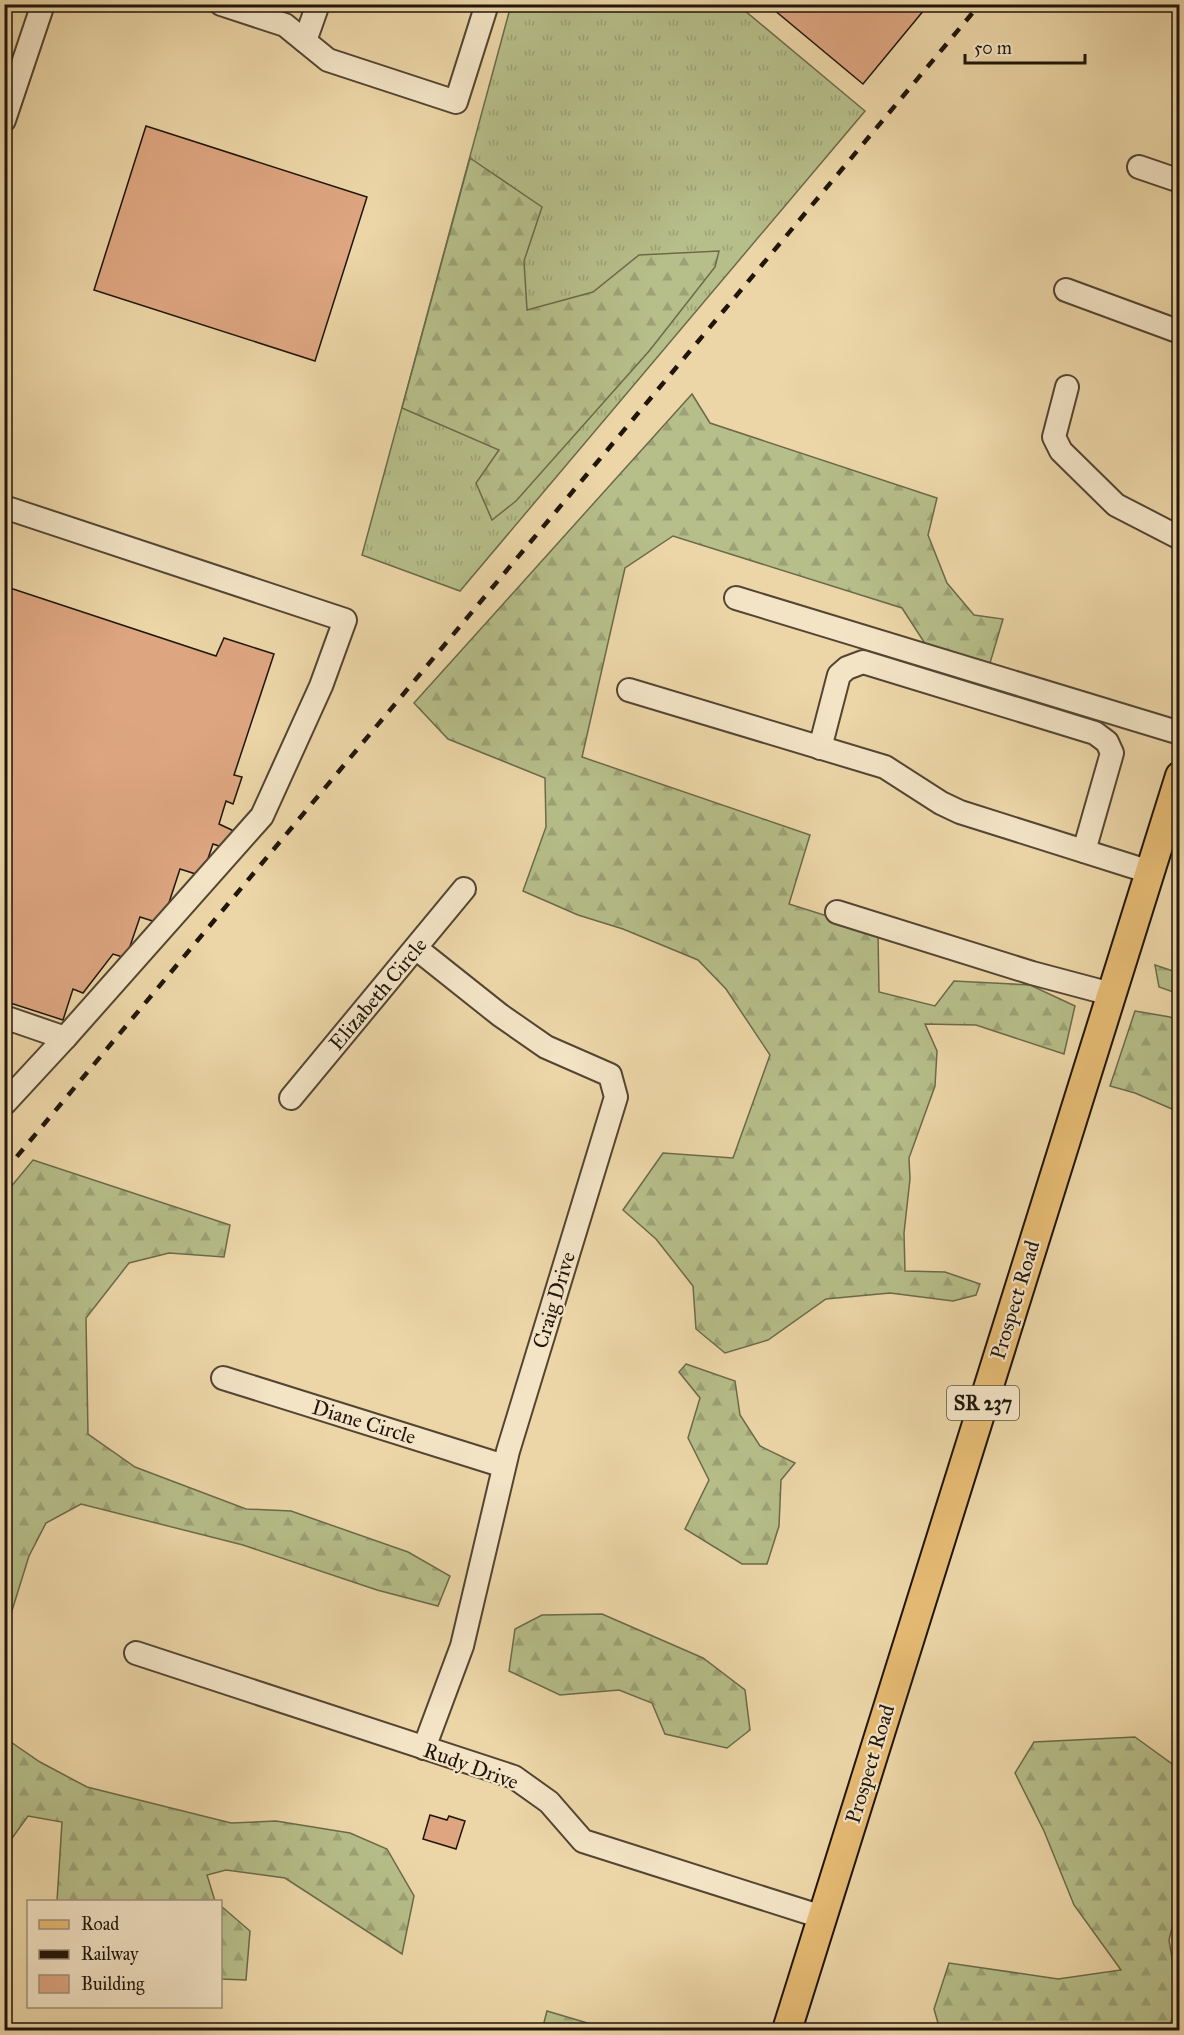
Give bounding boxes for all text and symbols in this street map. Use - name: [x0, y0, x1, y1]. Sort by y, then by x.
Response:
- scale bar: [965, 27, 1085, 65]
- text: 50 m: [974, 37, 1012, 59]
- street label: Elizabeth Circle: [323, 932, 433, 1055]
- street label: Prospect Road: [985, 1237, 1046, 1363]
- street label: Craig Drive: [527, 1248, 581, 1351]
- road number: SR 237: [947, 1386, 1019, 1420]
- street label: Diane Circle: [309, 1394, 419, 1450]
- street label: Prospect Road: [840, 1701, 901, 1827]
- street label: Rudy Drive: [420, 1737, 522, 1795]
- legend: [27, 1900, 222, 2008]
- text: Road: [81, 1913, 119, 1935]
- text: Railway: [81, 1943, 139, 1965]
- text: Building: [81, 1973, 145, 1996]

